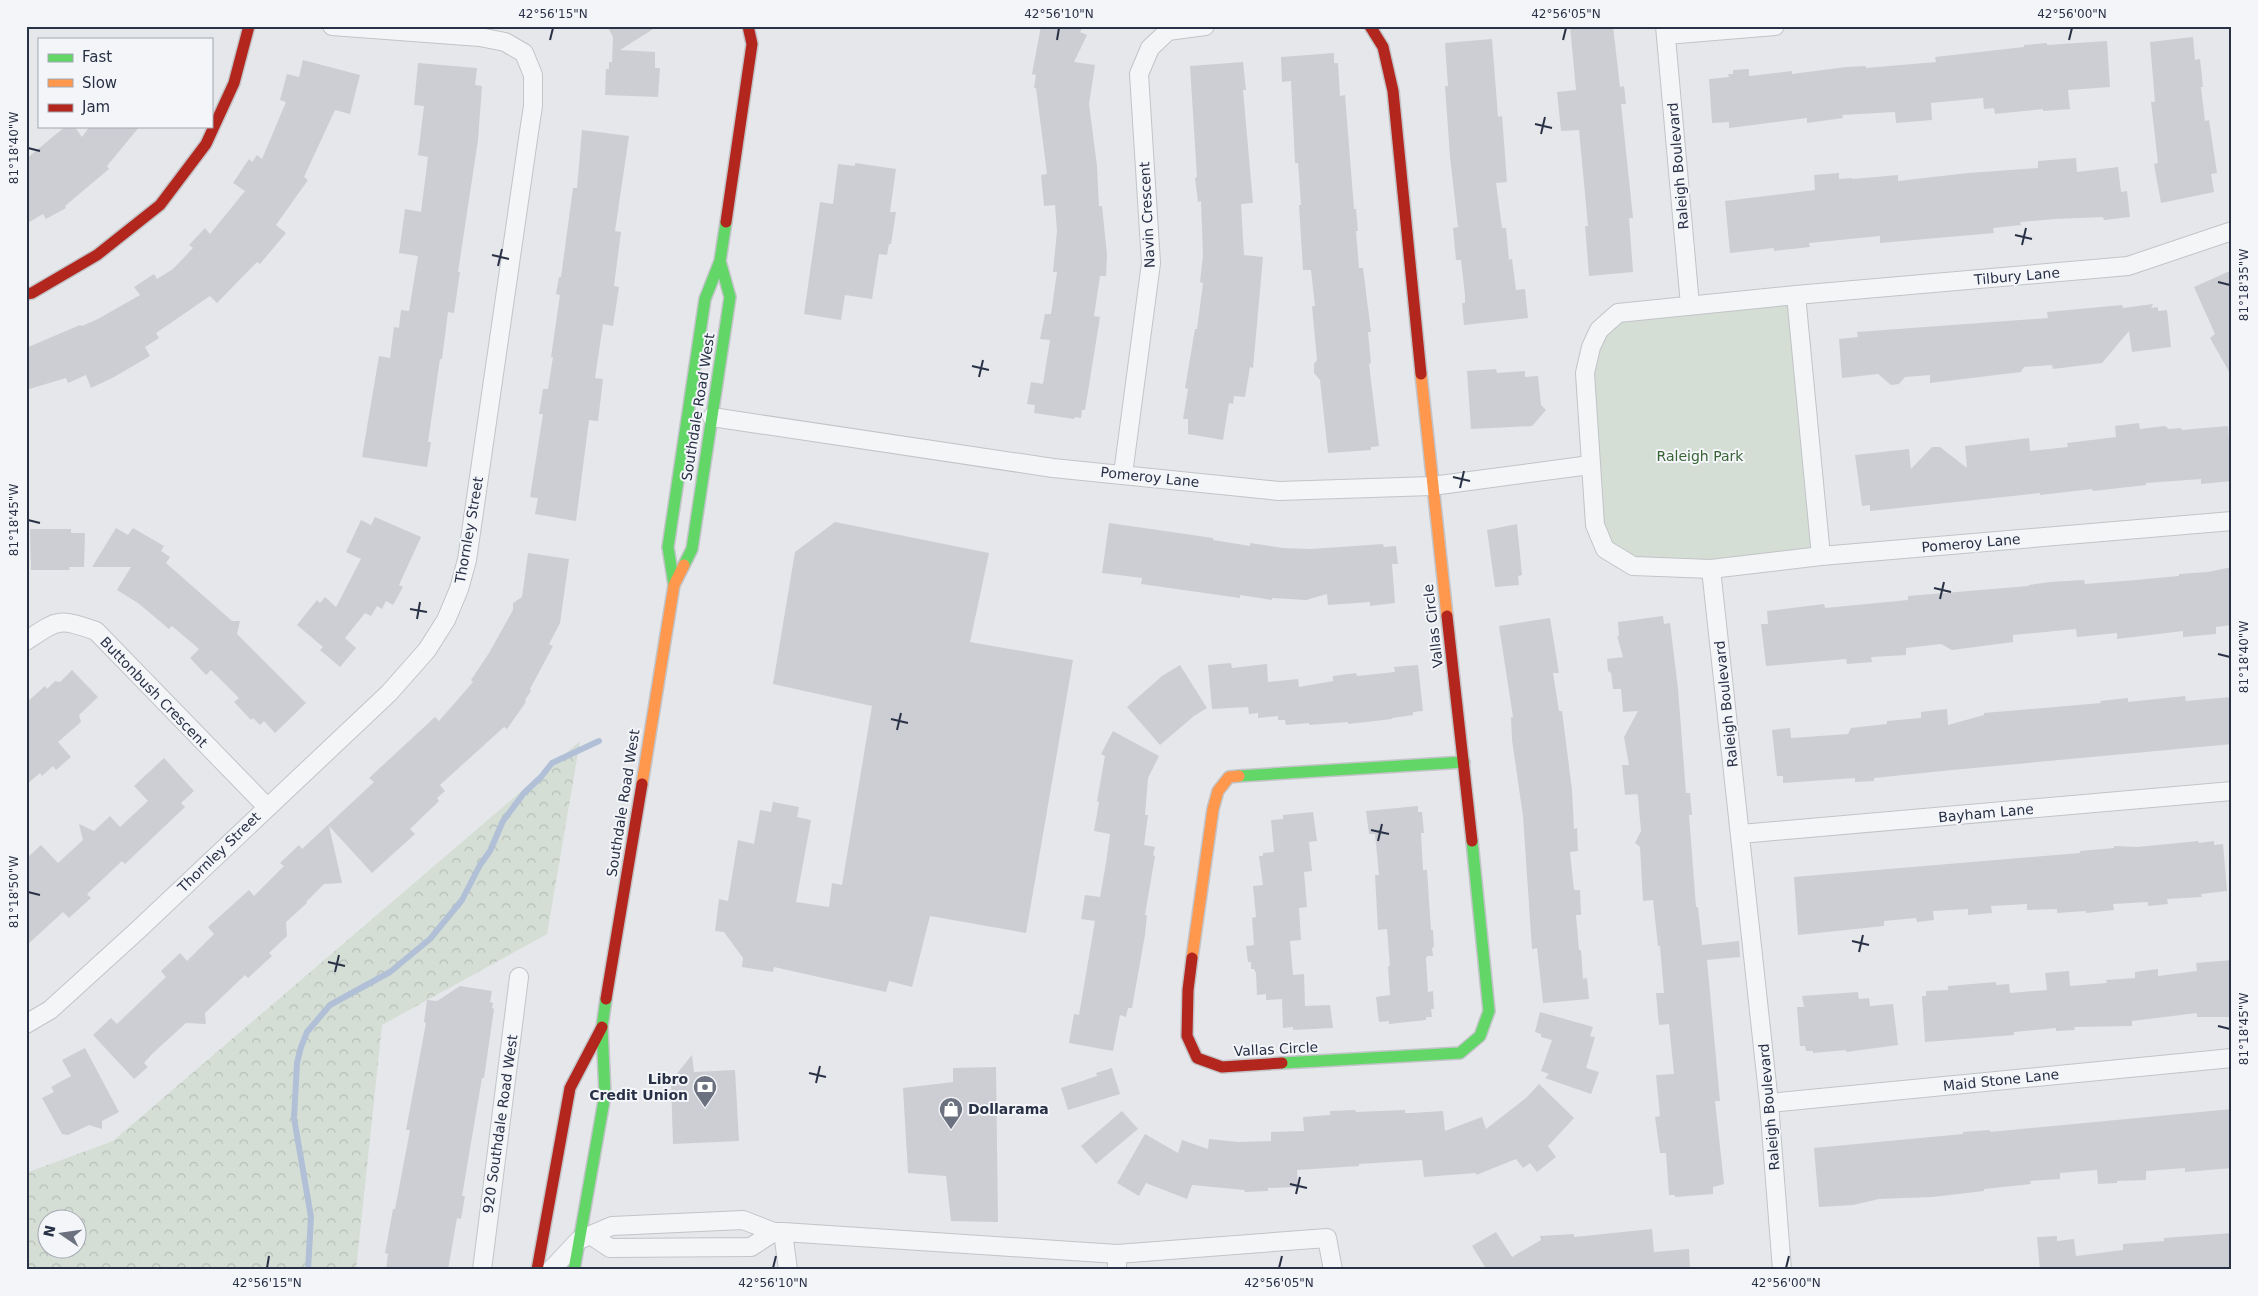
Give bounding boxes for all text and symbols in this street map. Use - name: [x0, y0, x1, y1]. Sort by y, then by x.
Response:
- text: 42°56'15"N: [518, 7, 588, 21]
- text: 42°56'10"N: [1024, 7, 1094, 21]
- text: 42°56'05"N: [1531, 7, 1601, 21]
- text: 42°56'00"N: [2037, 7, 2107, 21]
- legend: [38, 38, 212, 128]
- text: Fast: [82, 48, 112, 66]
- text: Slow: [82, 74, 117, 92]
- text: Jam: [81, 98, 110, 116]
- street label: Raleigh Boulevard: [1664, 102, 1692, 230]
- text: 81°18'40"W: [7, 112, 21, 184]
- street label: Navin Crescent: [1136, 161, 1158, 269]
- text: 81°18'35"W: [2237, 249, 2251, 321]
- street label: Tilbury Lane: [1972, 264, 2061, 288]
- street label: Southdale Road West: [678, 332, 718, 482]
- park label: Raleigh Park: [1657, 448, 1744, 464]
- street label: Pomeroy Lane: [1100, 464, 1200, 490]
- street label: Thornley Street: [452, 475, 486, 586]
- text: 81°18'45"W: [7, 484, 21, 556]
- street label: Pomeroy Lane: [1921, 531, 2021, 555]
- street label: Vallas Circle: [1420, 583, 1446, 669]
- text: 81°18'40"W: [2237, 621, 2251, 693]
- street label: Buttonbush Crescent: [97, 634, 211, 751]
- street label: Raleigh Boulevard: [1711, 640, 1741, 768]
- street label: Southdale Road West: [603, 728, 643, 878]
- street label: Bayham Lane: [1938, 801, 2034, 825]
- street label: Thornley Street: [174, 808, 264, 896]
- text: 81°18'50"W: [7, 856, 21, 928]
- text: 81°18'45"W: [2237, 993, 2251, 1065]
- street label: 920 Southdale Road West: [480, 1033, 521, 1214]
- street label: Vallas Circle: [1233, 1039, 1319, 1059]
- street label: Raleigh Boulevard: [1755, 1043, 1783, 1171]
- street label: Maid Stone Lane: [1942, 1066, 2060, 1094]
- place label: Libro Credit Union: [589, 1071, 688, 1103]
- bank icon: Libro Credit Union: [692, 1074, 718, 1108]
- shop icon: Dollarama: [938, 1096, 964, 1130]
- place label: Dollarama: [968, 1101, 1049, 1117]
- north arrow: [38, 1208, 88, 1258]
- text: N: [40, 1224, 58, 1239]
- text: 42°56'15"N: [232, 1276, 302, 1290]
- text: 42°56'10"N: [738, 1276, 808, 1290]
- text: 42°56'05"N: [1244, 1276, 1314, 1290]
- text: 42°56'00"N: [1751, 1276, 1821, 1290]

